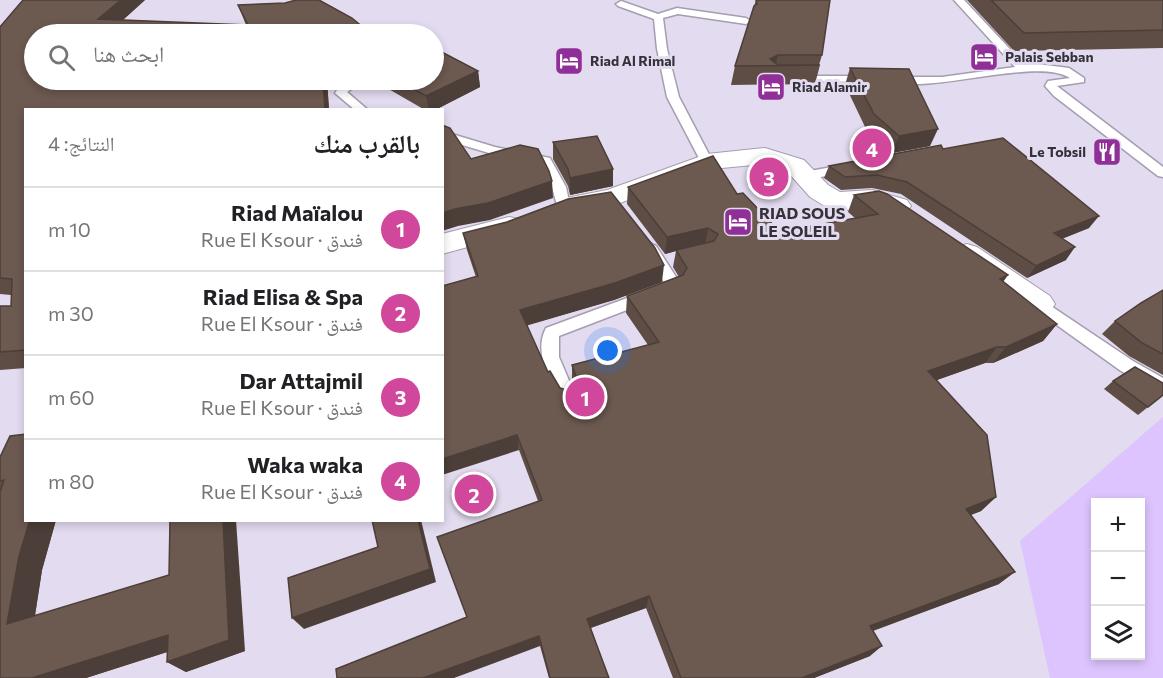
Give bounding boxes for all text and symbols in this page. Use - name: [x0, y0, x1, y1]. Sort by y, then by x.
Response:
- search box: [24, 24, 444, 90]
- text: ابحث هنا: [93, 40, 164, 67]
- icon: search: [45, 41, 78, 74]
- hotel icon: Palais Sebban: [968, 41, 1000, 73]
- hotel icon: Riad Al Rimal: [553, 45, 585, 77]
- place label: Palais Sebban: [1005, 48, 1094, 65]
- place label: Riad Al Rimal: [590, 52, 675, 69]
- hotel icon: Riad Alamir: [755, 71, 787, 103]
- place label: Riad Alamir: [792, 78, 867, 95]
- pin: 4: [852, 126, 892, 170]
- text: بالقرب منك: [314, 127, 420, 158]
- text: النتائج: 4: [48, 131, 114, 155]
- restaurant icon: Le Tobsil: [1091, 136, 1123, 168]
- place label: Le Tobsil: [1029, 143, 1086, 160]
- pin: 3: [750, 154, 788, 200]
- text: Riad Maïalou: [231, 199, 363, 226]
- place label: RIAD SOUS LE SOLEIL: [759, 203, 846, 240]
- hotel icon: RIAD SOUS LE SOLEIL: [722, 206, 754, 238]
- text: 10 m: [48, 217, 91, 241]
- text: 1: [396, 217, 405, 241]
- text: فندق · Rue El Ksour: [201, 227, 363, 251]
- text: Riad Elisa & Spa: [203, 283, 363, 310]
- text: 30 m: [48, 301, 94, 325]
- text: 2: [395, 301, 406, 325]
- text: فندق · Rue El Ksour: [201, 311, 363, 335]
- your location: [593, 336, 622, 365]
- text: Dar Attajmil: [239, 367, 363, 394]
- pin: 1: [566, 374, 604, 420]
- text: 60 m: [48, 385, 95, 409]
- text: 3: [395, 385, 406, 409]
- text: فندق · Rue El Ksour: [201, 395, 363, 419]
- text: Waka waka: [247, 451, 363, 478]
- text: 80 m: [48, 469, 95, 493]
- text: 4: [394, 469, 407, 493]
- pin: 2: [454, 472, 494, 516]
- text: فندق · Rue El Ksour: [201, 479, 363, 503]
- map controls: [1091, 498, 1145, 660]
- button: +: [1091, 498, 1145, 552]
- button: −: [1091, 552, 1145, 606]
- button: layers: [1091, 606, 1145, 660]

